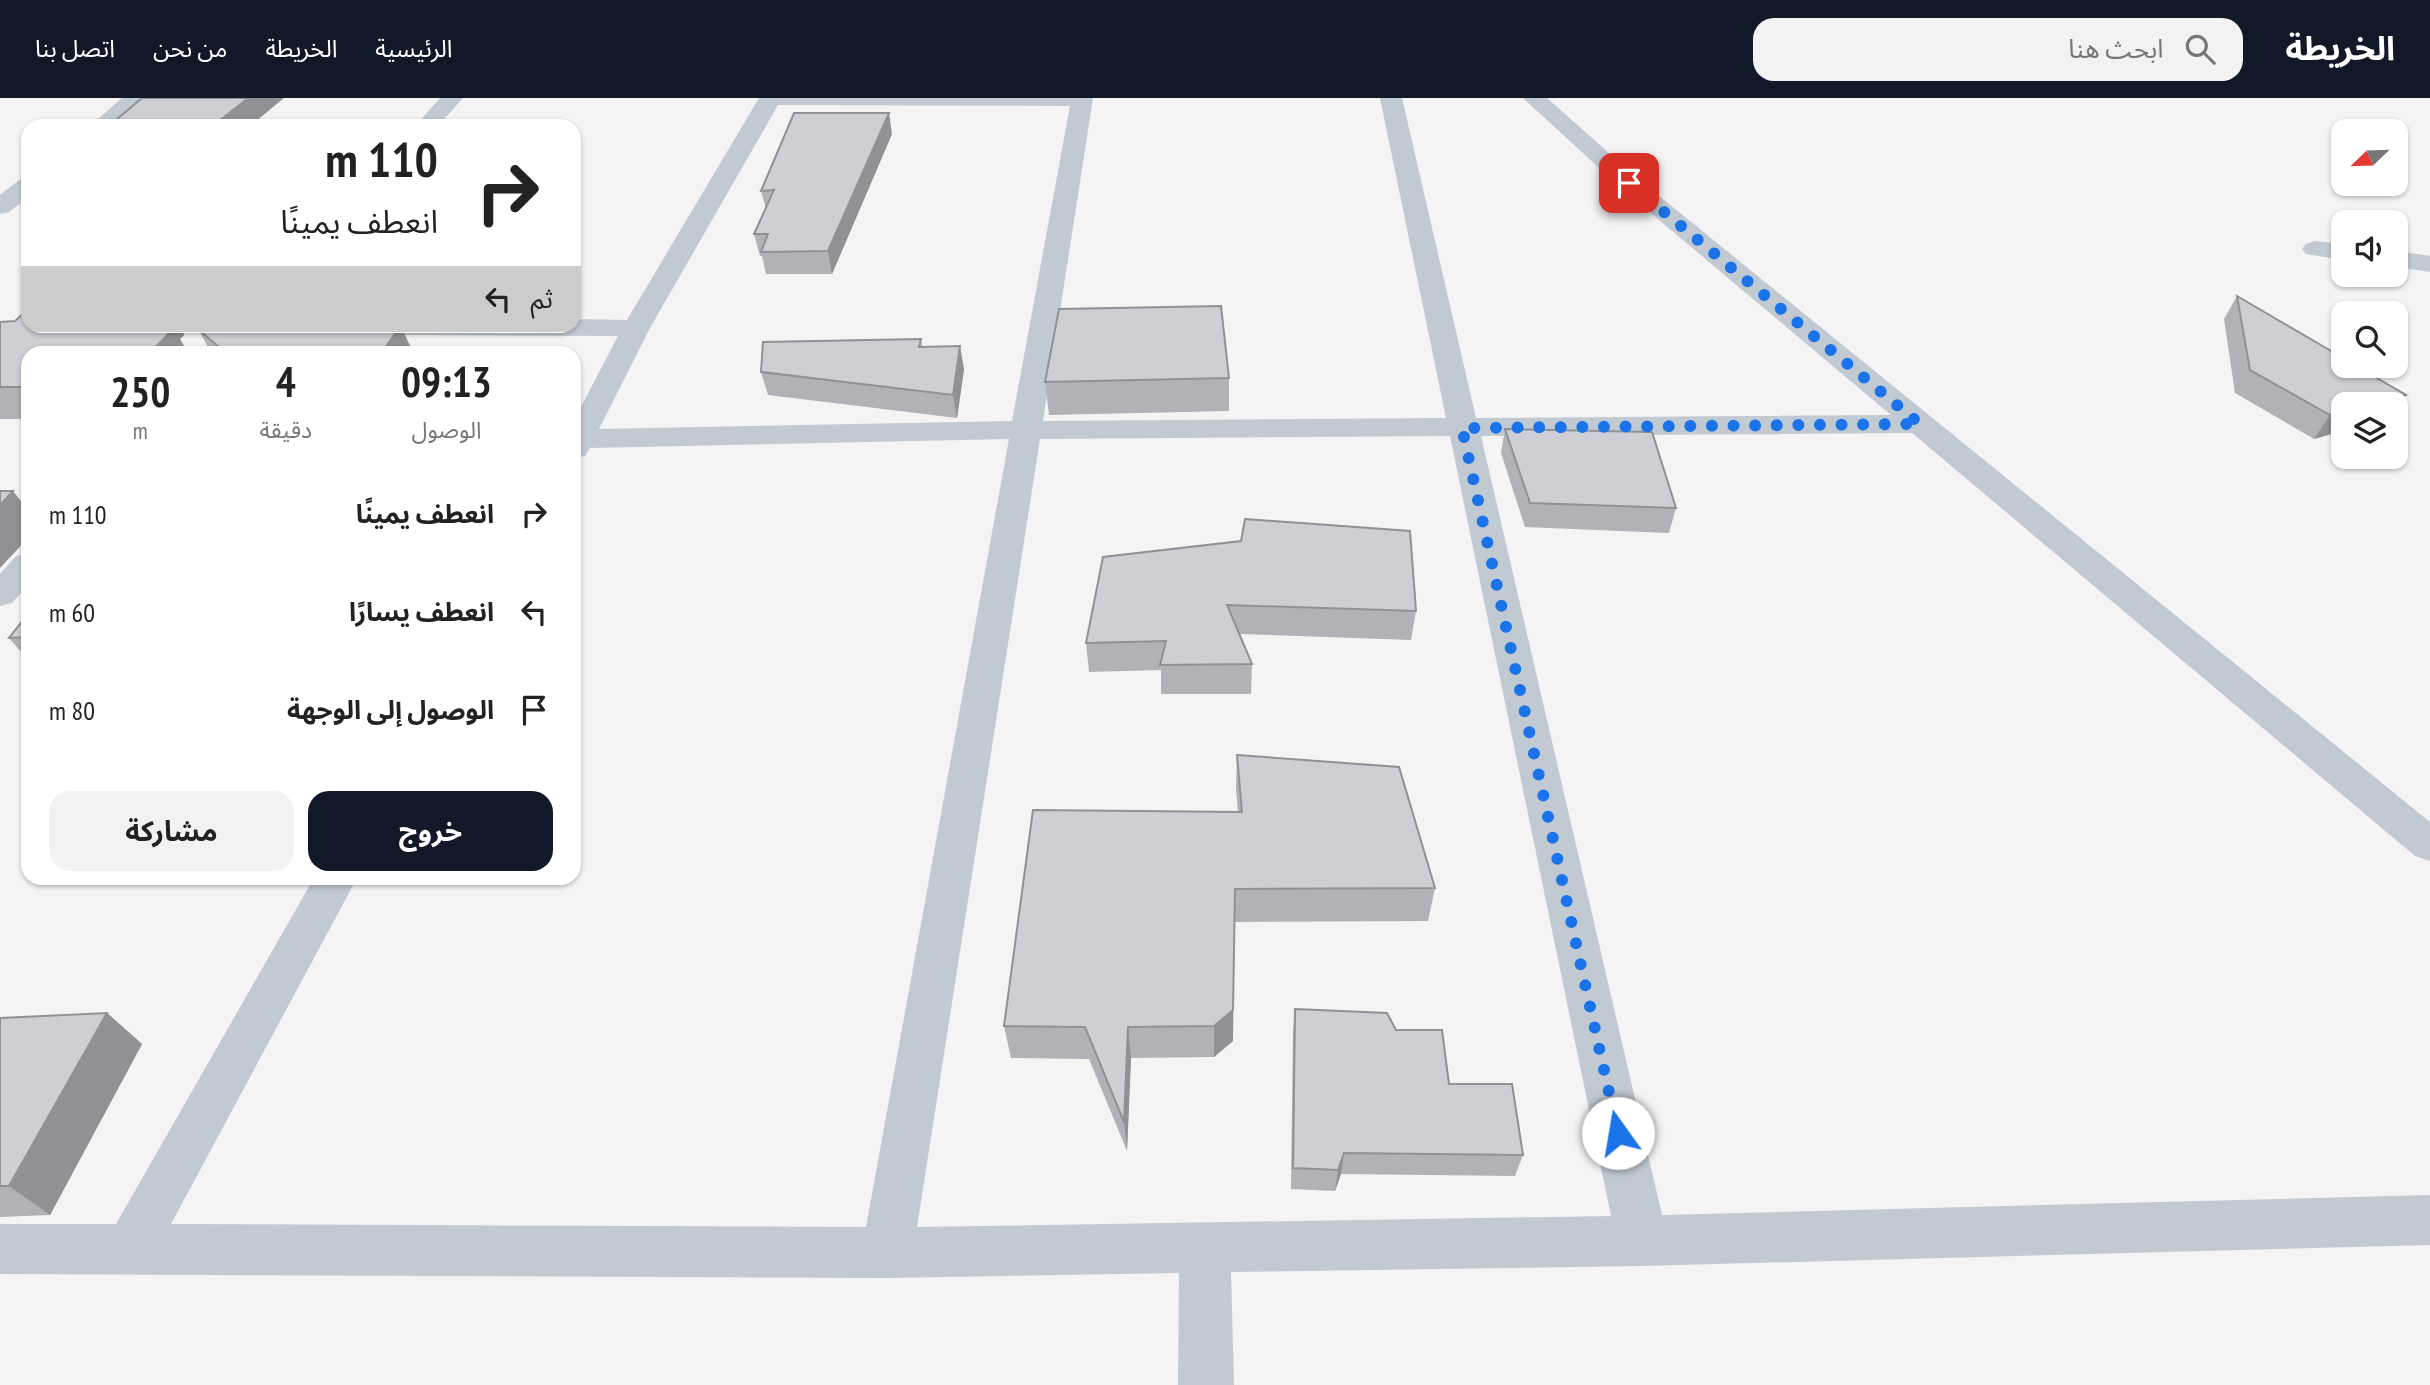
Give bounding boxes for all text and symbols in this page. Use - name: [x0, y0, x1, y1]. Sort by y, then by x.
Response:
- search box: [1753, 18, 2243, 81]
- text: الخريطة: [2285, 26, 2395, 69]
- icon: search: [2181, 30, 2219, 68]
- text: ابحث هنا: [2068, 32, 2163, 65]
- text: اتصل بنا: [35, 33, 115, 64]
- text: من نحن: [153, 33, 227, 64]
- text: الخريطة: [265, 33, 337, 64]
- text: الرئيسية: [375, 33, 453, 64]
- north arrow: [2331, 119, 2408, 196]
- map controls: [2331, 119, 2408, 469]
- text: 110 m: [325, 127, 438, 191]
- icon: right: [462, 147, 553, 238]
- pin: [1599, 153, 1659, 213]
- icon: arrive: [1610, 164, 1648, 202]
- text: انعطف يمينًا: [280, 200, 438, 242]
- button: sound: [2331, 210, 2408, 287]
- icon: left: [479, 280, 517, 318]
- text: ثم: [531, 282, 553, 315]
- button: search: [2331, 301, 2408, 378]
- text: 4: [276, 354, 296, 409]
- text: 09:13: [401, 354, 492, 409]
- text: 250: [110, 364, 170, 419]
- button: layers: [2331, 392, 2408, 469]
- text: دقيقة: [259, 415, 312, 444]
- text: الوصول: [411, 415, 481, 444]
- text: m: [133, 416, 148, 445]
- icon: right: [515, 495, 553, 533]
- text: انعطف يمينًا: [356, 497, 494, 530]
- text: 110 m: [49, 498, 107, 531]
- icon: left: [515, 593, 553, 631]
- text: انعطف يسارًا: [349, 595, 494, 628]
- text: 60 m: [49, 596, 95, 629]
- icon: arrive: [515, 691, 553, 729]
- text: الوصول إلى الوجهة: [287, 693, 494, 726]
- text: 80 m: [49, 694, 95, 727]
- button: مشاركة: [49, 791, 294, 871]
- button: خروج: [308, 791, 553, 871]
- position arrow: [1581, 1096, 1655, 1170]

